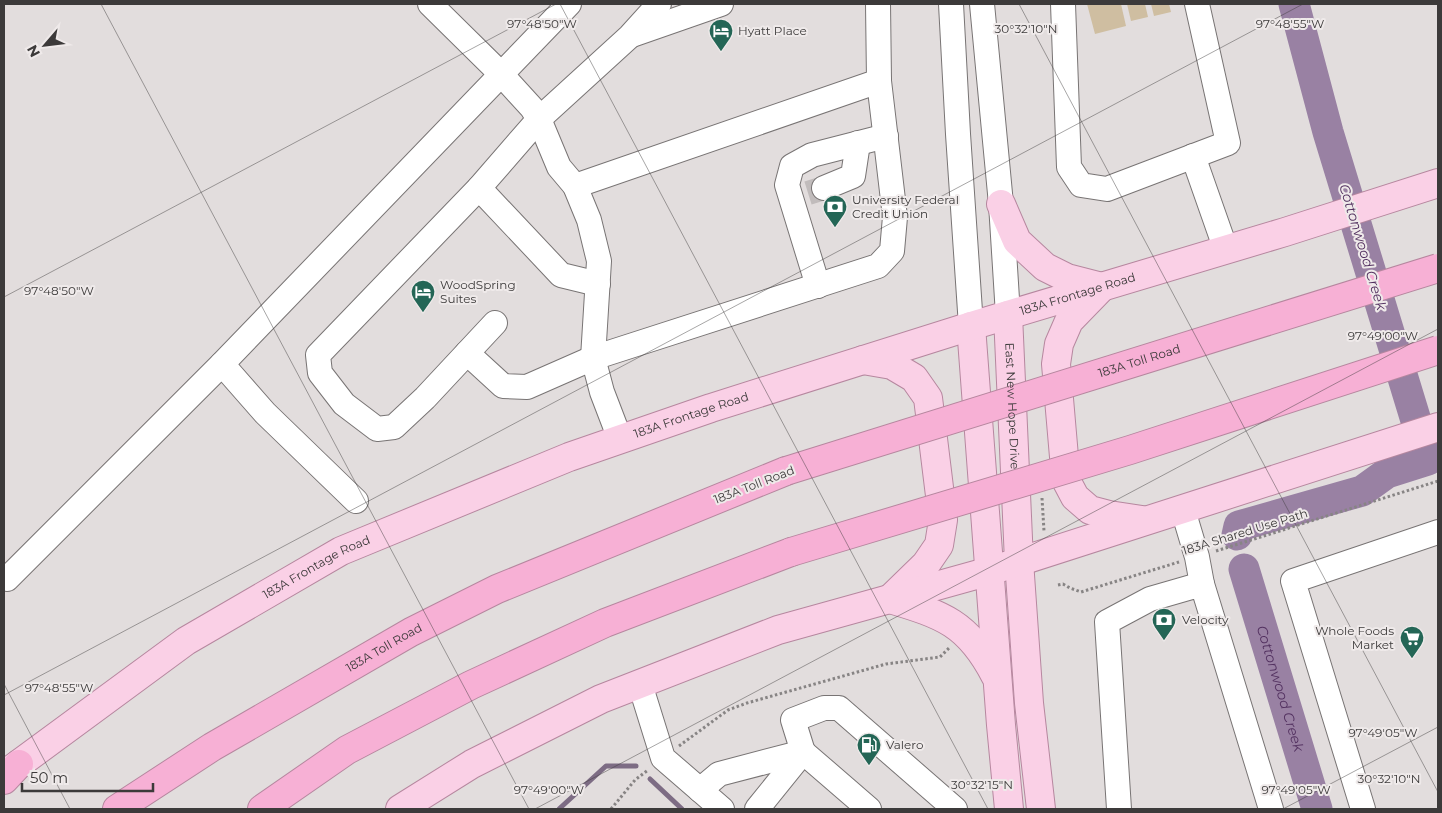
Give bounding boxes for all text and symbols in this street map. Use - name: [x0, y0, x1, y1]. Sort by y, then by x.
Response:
- text: 97°48'50"W: [507, 16, 577, 31]
- text: 97°48'55"W: [1256, 16, 1324, 31]
- hotel icon: Hyatt Place: [708, 18, 734, 52]
- north arrow: [20, 20, 70, 70]
- text: 30°32'10"N: [994, 21, 1058, 36]
- place label: Hyatt Place: [738, 23, 807, 38]
- text: N: [23, 42, 44, 60]
- water label: Cottonwood Creek: [1335, 182, 1391, 313]
- place label: University Federal Credit Union: [852, 192, 959, 221]
- bank icon: University Federal Credit Union: [822, 194, 848, 228]
- street label: 183A Frontage Road: [1018, 269, 1137, 318]
- place label: WoodSpring Suites: [440, 277, 516, 306]
- hotel icon: WoodSpring Suites: [410, 279, 436, 313]
- text: 97°48'50"W: [24, 283, 94, 298]
- text: 97°49'00"W: [1348, 328, 1418, 343]
- street label: 183A Toll Road: [1096, 341, 1182, 380]
- street label: East New Hope Drive: [1002, 342, 1023, 470]
- street label: 183A Frontage Road: [632, 389, 750, 441]
- street label: 183A Toll Road: [711, 462, 796, 507]
- street label: 183A Shared Use Path: [1180, 505, 1309, 558]
- street label: 183A Frontage Road: [260, 532, 372, 602]
- bank icon: Velocity: [1151, 607, 1177, 641]
- place label: Velocity: [1182, 612, 1229, 627]
- street label: 183A Toll Road: [343, 620, 424, 675]
- water label: Cottonwood Creek: [1253, 623, 1308, 755]
- place label: Whole Foods Market: [1315, 623, 1394, 652]
- supermarket icon: Whole Foods Market: [1399, 625, 1425, 659]
- text: 97°48'55"W: [25, 680, 93, 695]
- text: 97°49'05"W: [1348, 725, 1418, 740]
- fuel station icon: Valero: [856, 732, 882, 766]
- place label: Valero: [886, 737, 923, 752]
- scale bar: [22, 760, 154, 792]
- text: 50 m: [30, 768, 68, 787]
- text: 30°32'10"N: [1357, 771, 1421, 786]
- text: 30°32'15"N: [951, 777, 1013, 792]
- text: 97°49'00"W: [514, 782, 584, 797]
- text: 97°49'05"W: [1261, 782, 1331, 797]

